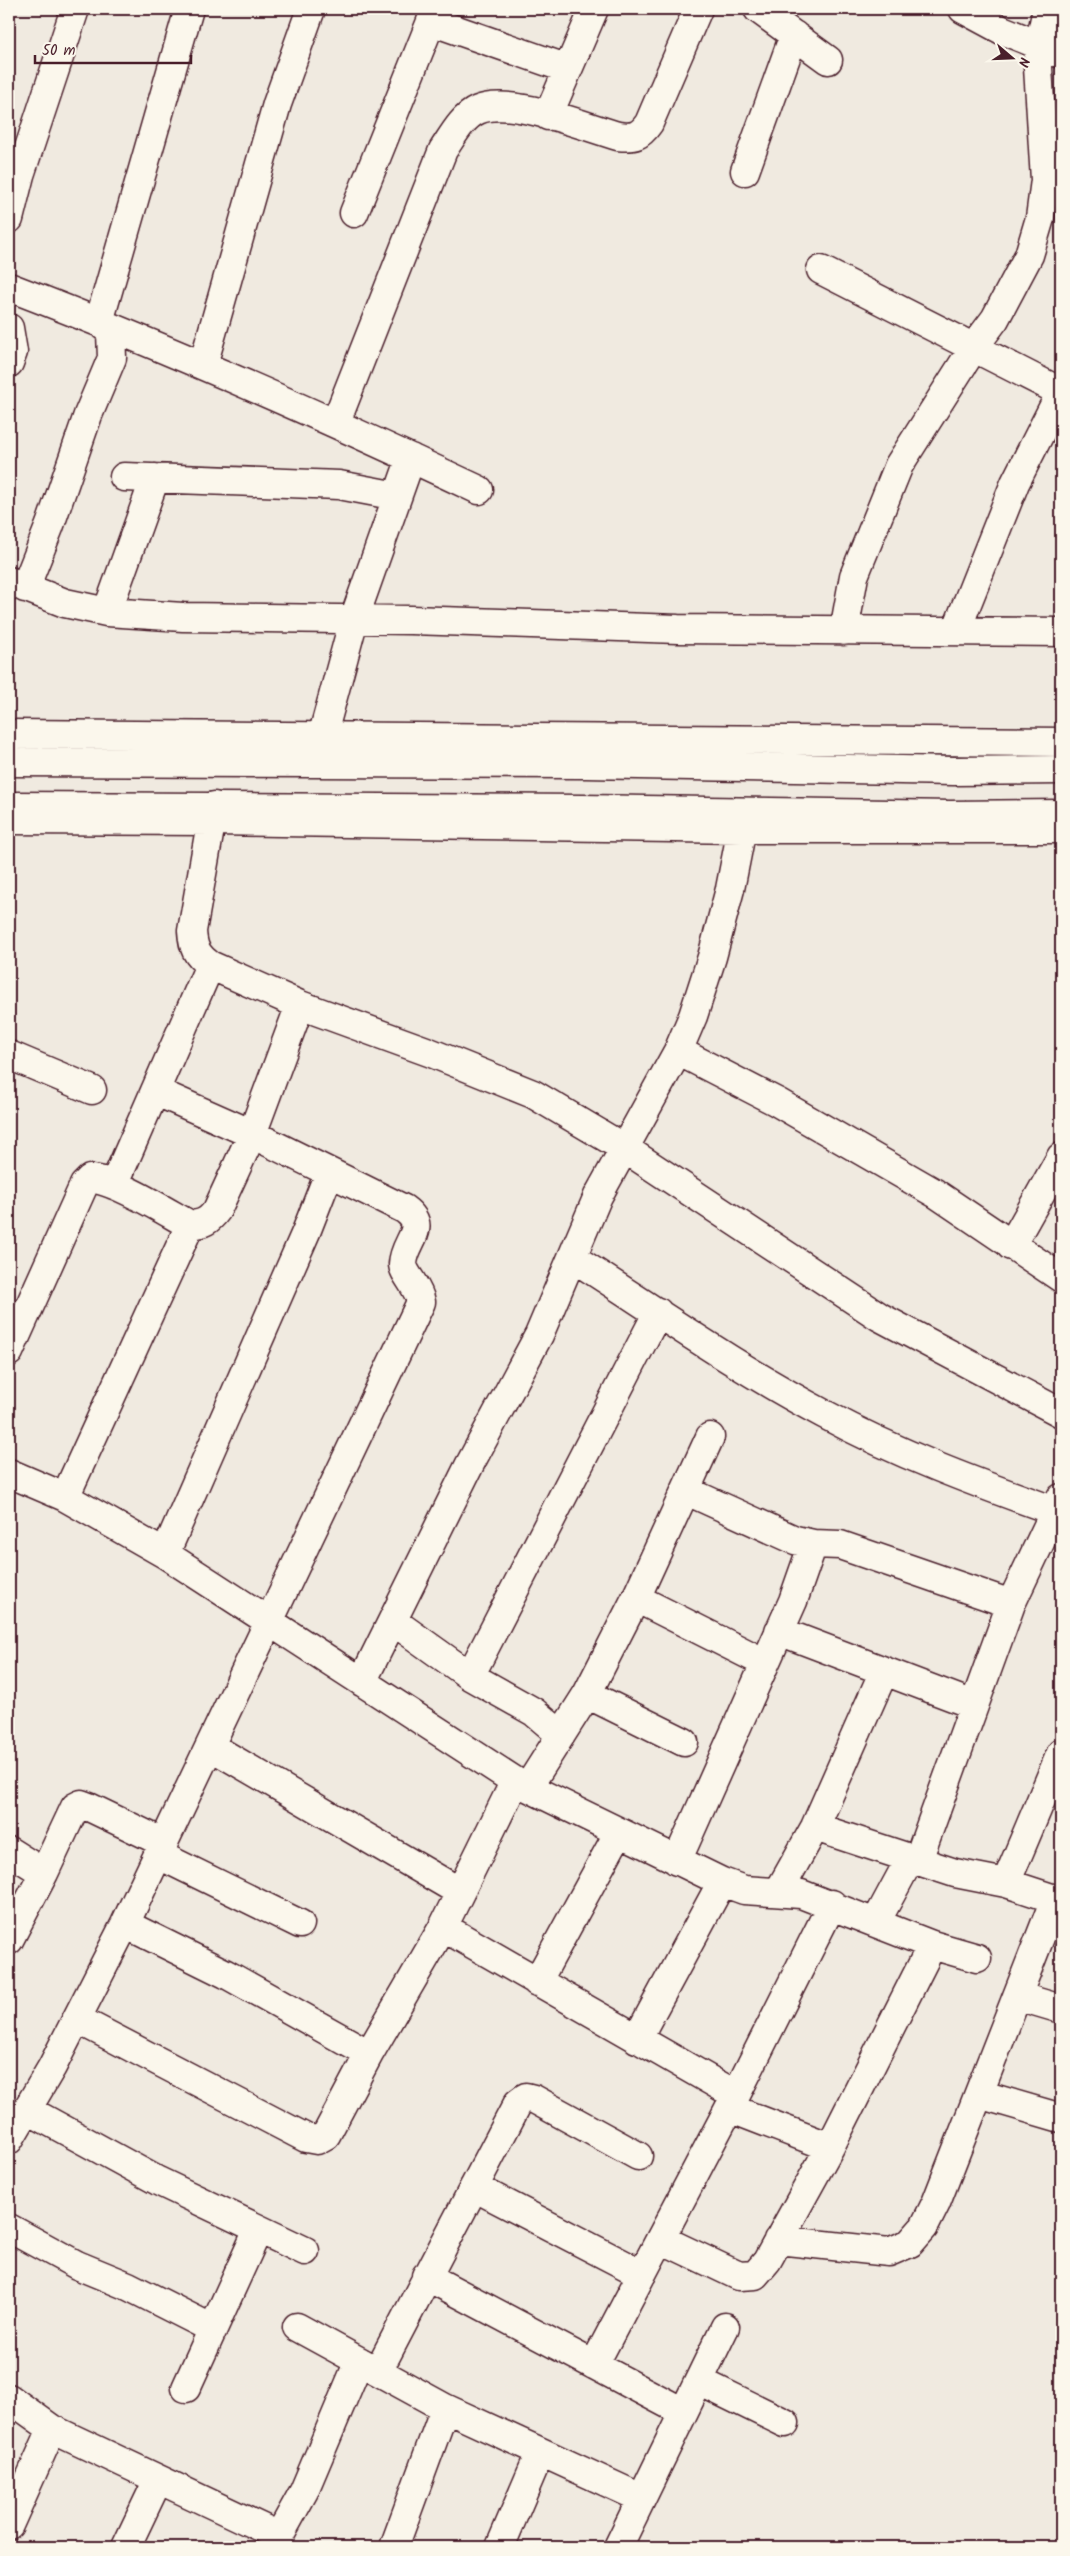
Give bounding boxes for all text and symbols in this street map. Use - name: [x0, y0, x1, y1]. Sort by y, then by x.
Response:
- scale bar: [35, 32, 191, 64]
- north arrow: [988, 32, 1038, 82]
- text: 50 m: [42, 39, 76, 63]
- text: N: [1011, 54, 1035, 70]

